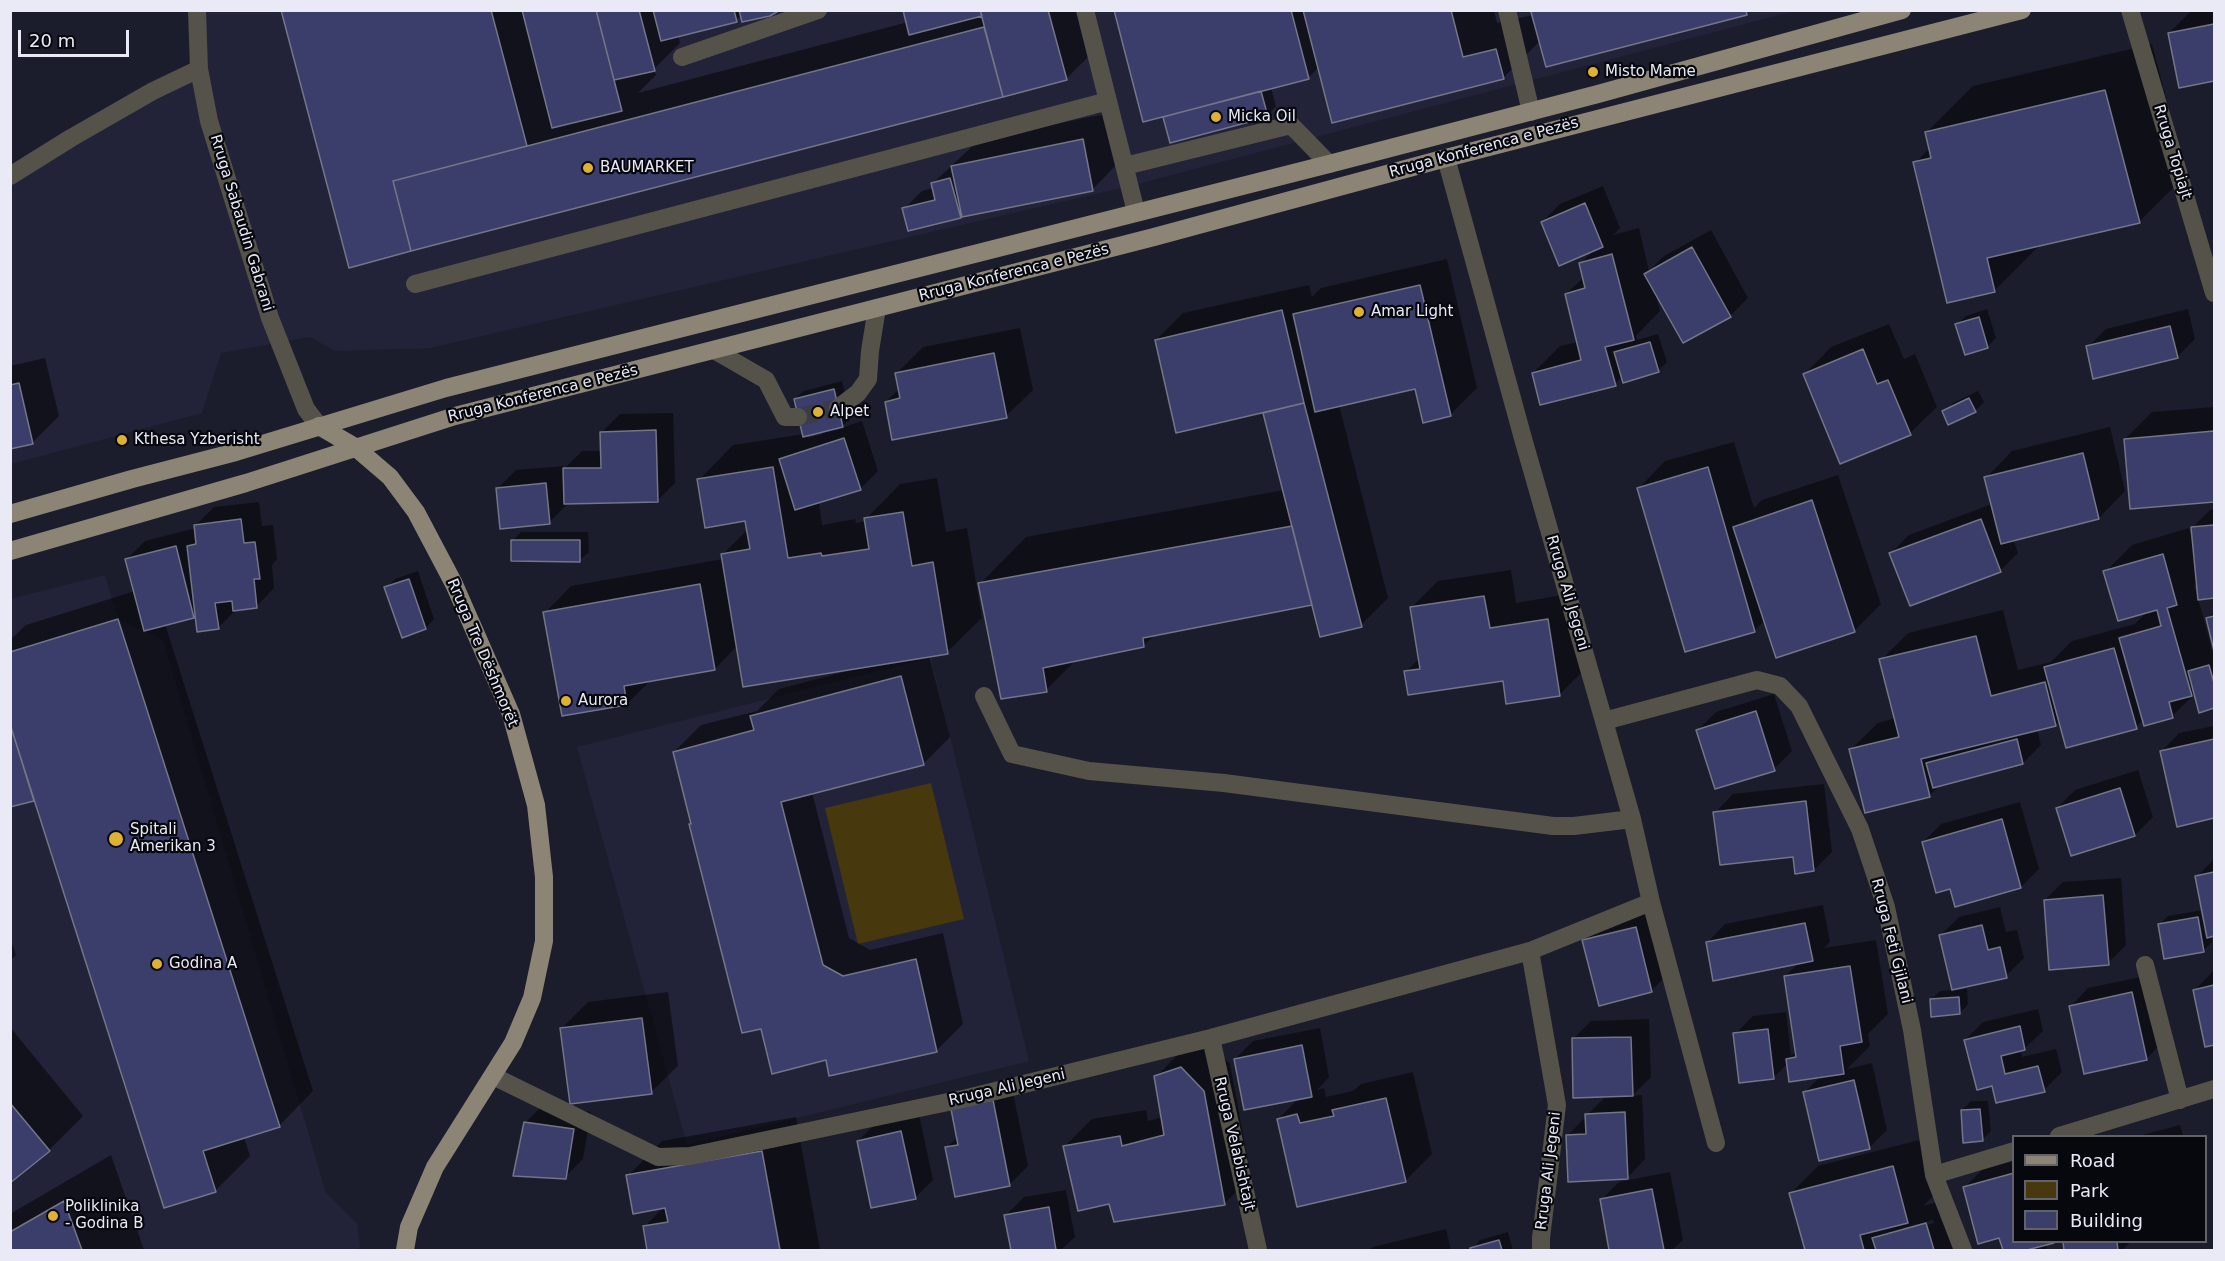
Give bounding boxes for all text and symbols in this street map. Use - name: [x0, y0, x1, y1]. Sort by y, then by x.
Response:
- scale bar: [21, 18, 132, 56]
- text: 20 m: [29, 30, 75, 51]
- place label: Misto Mame: [1605, 63, 1696, 81]
- marker: Misto Mame: [1586, 65, 1600, 79]
- street label: Rruga Topiajt: [2149, 102, 2195, 202]
- place label: Micka Oil: [1228, 108, 1296, 126]
- marker: Micka Oil: [1209, 110, 1223, 124]
- street label: Rruga Konferenca e Pezës: [1387, 114, 1581, 182]
- street label: Rruga Sabaudin Gabrani: [206, 132, 276, 314]
- place label: BAUMARKET: [600, 159, 694, 177]
- marker: BAUMARKET: [581, 161, 595, 175]
- street label: Rruga Konferenca e Pezës: [917, 241, 1111, 305]
- place label: Amar Light: [1371, 303, 1453, 321]
- marker: Amar Light: [1352, 305, 1366, 319]
- street label: Rruga Konferenca e Pezës: [446, 362, 640, 426]
- place label: Alpet: [830, 403, 869, 421]
- marker: Alpet: [811, 405, 825, 419]
- place label: Kthesa Yzberisht: [134, 431, 260, 449]
- marker: Kthesa Yzberisht: [115, 433, 129, 447]
- street label: Rruga Ali Jegeni: [1542, 533, 1592, 653]
- street label: Rruga Tre Dëshmorët: [443, 576, 521, 730]
- place label: Aurora: [578, 692, 628, 710]
- marker: Aurora: [559, 694, 573, 708]
- place label: Spitali Amerikan 3: [130, 821, 216, 856]
- marker: Spitali Amerikan 3: [107, 830, 125, 848]
- street label: Rruga Feti Gjilani: [1867, 877, 1915, 1005]
- place label: Godina A: [169, 955, 237, 973]
- marker: Godina A: [150, 957, 164, 971]
- street label: Rruga Ali Jegeni: [947, 1066, 1067, 1110]
- street label: Rruga Velabishtajt: [1210, 1075, 1258, 1213]
- street label: Rruga Ali Jegeni: [1533, 1111, 1565, 1231]
- legend: [2012, 1135, 2207, 1243]
- text: Road: [2070, 1150, 2115, 1171]
- text: Park: [2070, 1180, 2109, 1201]
- place label: Poliklinika - Godina B: [65, 1198, 143, 1233]
- marker: Poliklinika - Godina B: [46, 1209, 60, 1223]
- text: Building: [2070, 1210, 2143, 1231]

